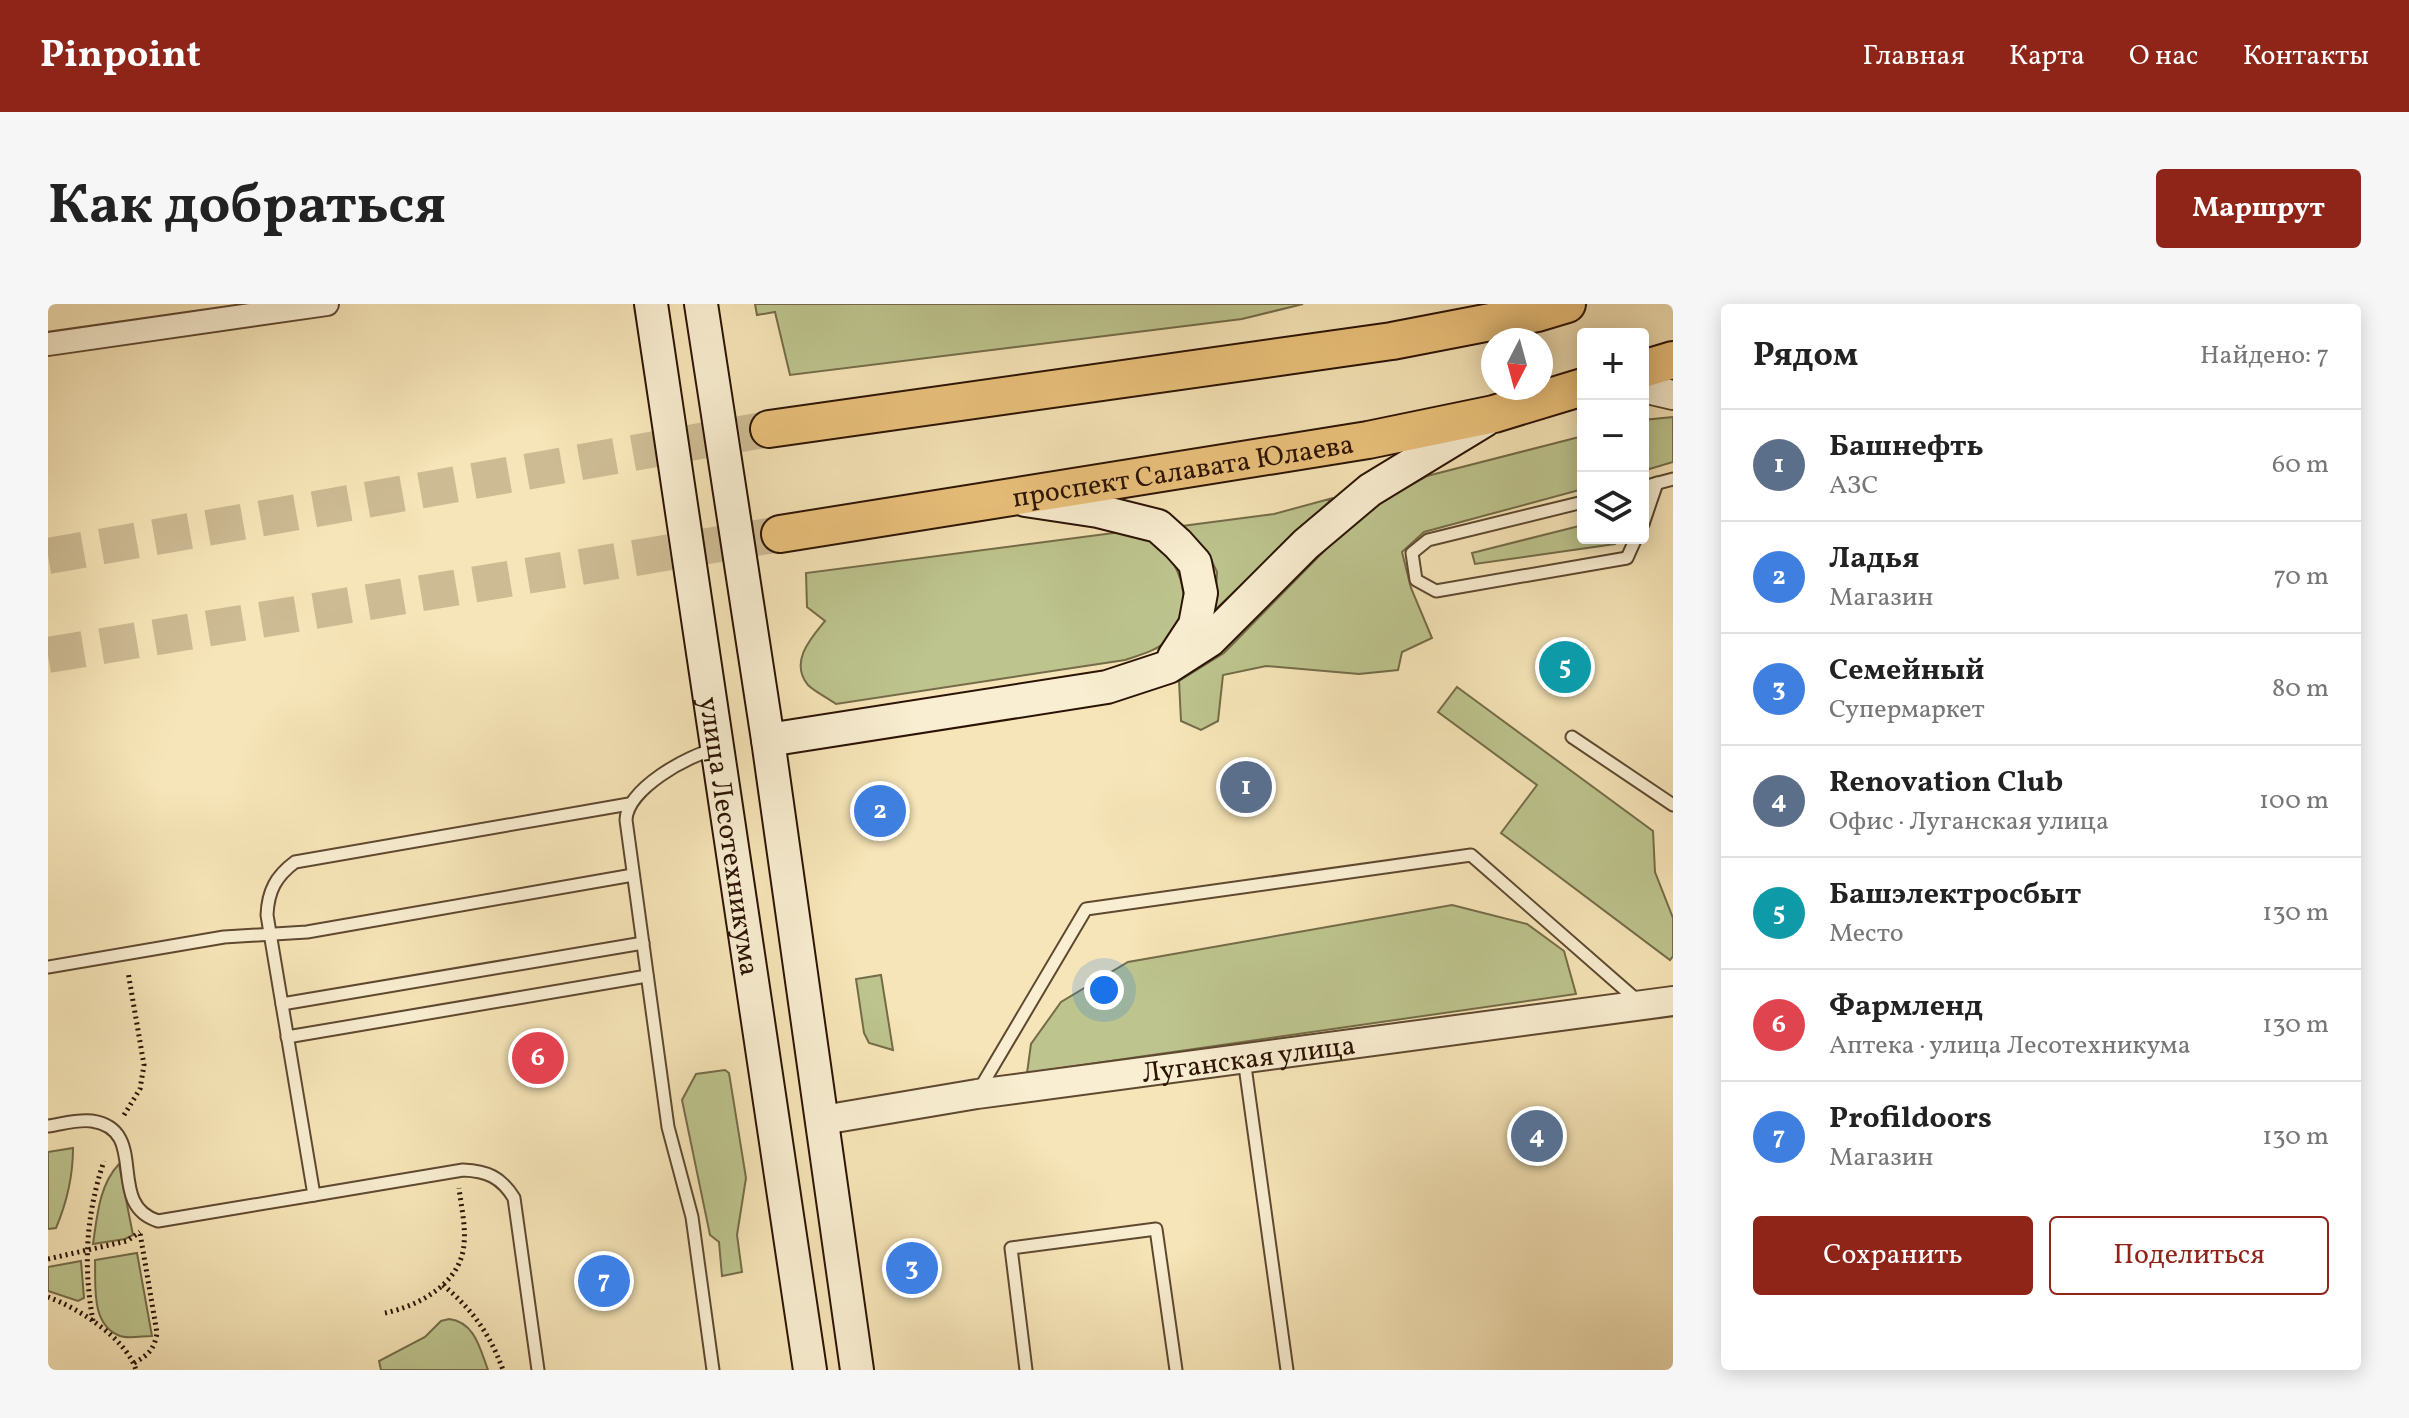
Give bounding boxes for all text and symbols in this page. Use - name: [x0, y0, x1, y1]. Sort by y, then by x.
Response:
- text: Pinpoint: [40, 30, 201, 83]
- text: Главная: [1863, 37, 1965, 76]
- text: Карта: [2009, 37, 2085, 76]
- text: О нас: [2129, 37, 2199, 76]
- text: Контакты: [2243, 37, 2369, 76]
- text: Как добраться: [48, 169, 446, 247]
- button: Маршрут: [2156, 169, 2361, 248]
- north arrow: [1481, 328, 1553, 400]
- map controls: [1577, 328, 1649, 544]
- button: +: [1577, 328, 1649, 400]
- text: Рядом: [1753, 333, 1858, 380]
- text: Найдено: 7: [2200, 338, 2329, 374]
- button: −: [1577, 400, 1649, 472]
- street label: проспект Салавата Юлаева: [1010, 426, 1357, 519]
- text: Башнефть: [1829, 426, 1984, 468]
- text: 1: [1774, 447, 1784, 483]
- text: 60 m: [2272, 447, 2329, 483]
- text: АЗС: [1829, 468, 1879, 504]
- button: layers: [1577, 472, 1649, 544]
- text: Ладья: [1829, 538, 1919, 580]
- text: 2: [1772, 559, 1786, 595]
- text: 70 m: [2274, 559, 2329, 595]
- text: Магазин: [1829, 580, 1933, 616]
- pin: 5: [1539, 637, 1591, 697]
- text: Семейный: [1829, 650, 1985, 692]
- text: 3: [1772, 671, 1786, 707]
- text: 80 m: [2272, 671, 2329, 707]
- text: Супермаркет: [1829, 692, 1985, 728]
- street label: улица Лесотехникума: [688, 694, 768, 979]
- pin: 1: [1220, 757, 1272, 817]
- text: Renovation Club: [1829, 762, 2063, 804]
- pin: 2: [854, 781, 906, 841]
- text: 4: [1771, 783, 1787, 819]
- text: 100 m: [2259, 783, 2329, 819]
- text: Офис · Луганская улица: [1829, 804, 2109, 840]
- text: Башэлектросбыт: [1829, 874, 2081, 916]
- text: 5: [1773, 895, 1785, 931]
- text: 130 m: [2262, 895, 2329, 931]
- text: Место: [1829, 916, 1904, 952]
- your location: [1084, 970, 1124, 1010]
- text: Фармленд: [1829, 986, 1983, 1028]
- text: 6: [1772, 1007, 1786, 1043]
- text: 130 m: [2262, 1007, 2329, 1043]
- street label: Луганская улица: [1139, 1027, 1358, 1094]
- pin: 6: [512, 1028, 564, 1088]
- text: Аптека · улица Лесотехникума: [1829, 1028, 2191, 1064]
- text: Profildoors: [1829, 1098, 1992, 1140]
- pin: 4: [1511, 1106, 1563, 1166]
- text: 7: [1773, 1119, 1785, 1155]
- text: 130 m: [2262, 1119, 2329, 1155]
- text: Магазин: [1829, 1140, 1933, 1176]
- button: Сохранить: [1753, 1216, 2033, 1295]
- button: Поделиться: [2049, 1216, 2329, 1295]
- pin: 3: [886, 1238, 938, 1298]
- pin: 7: [578, 1251, 630, 1311]

